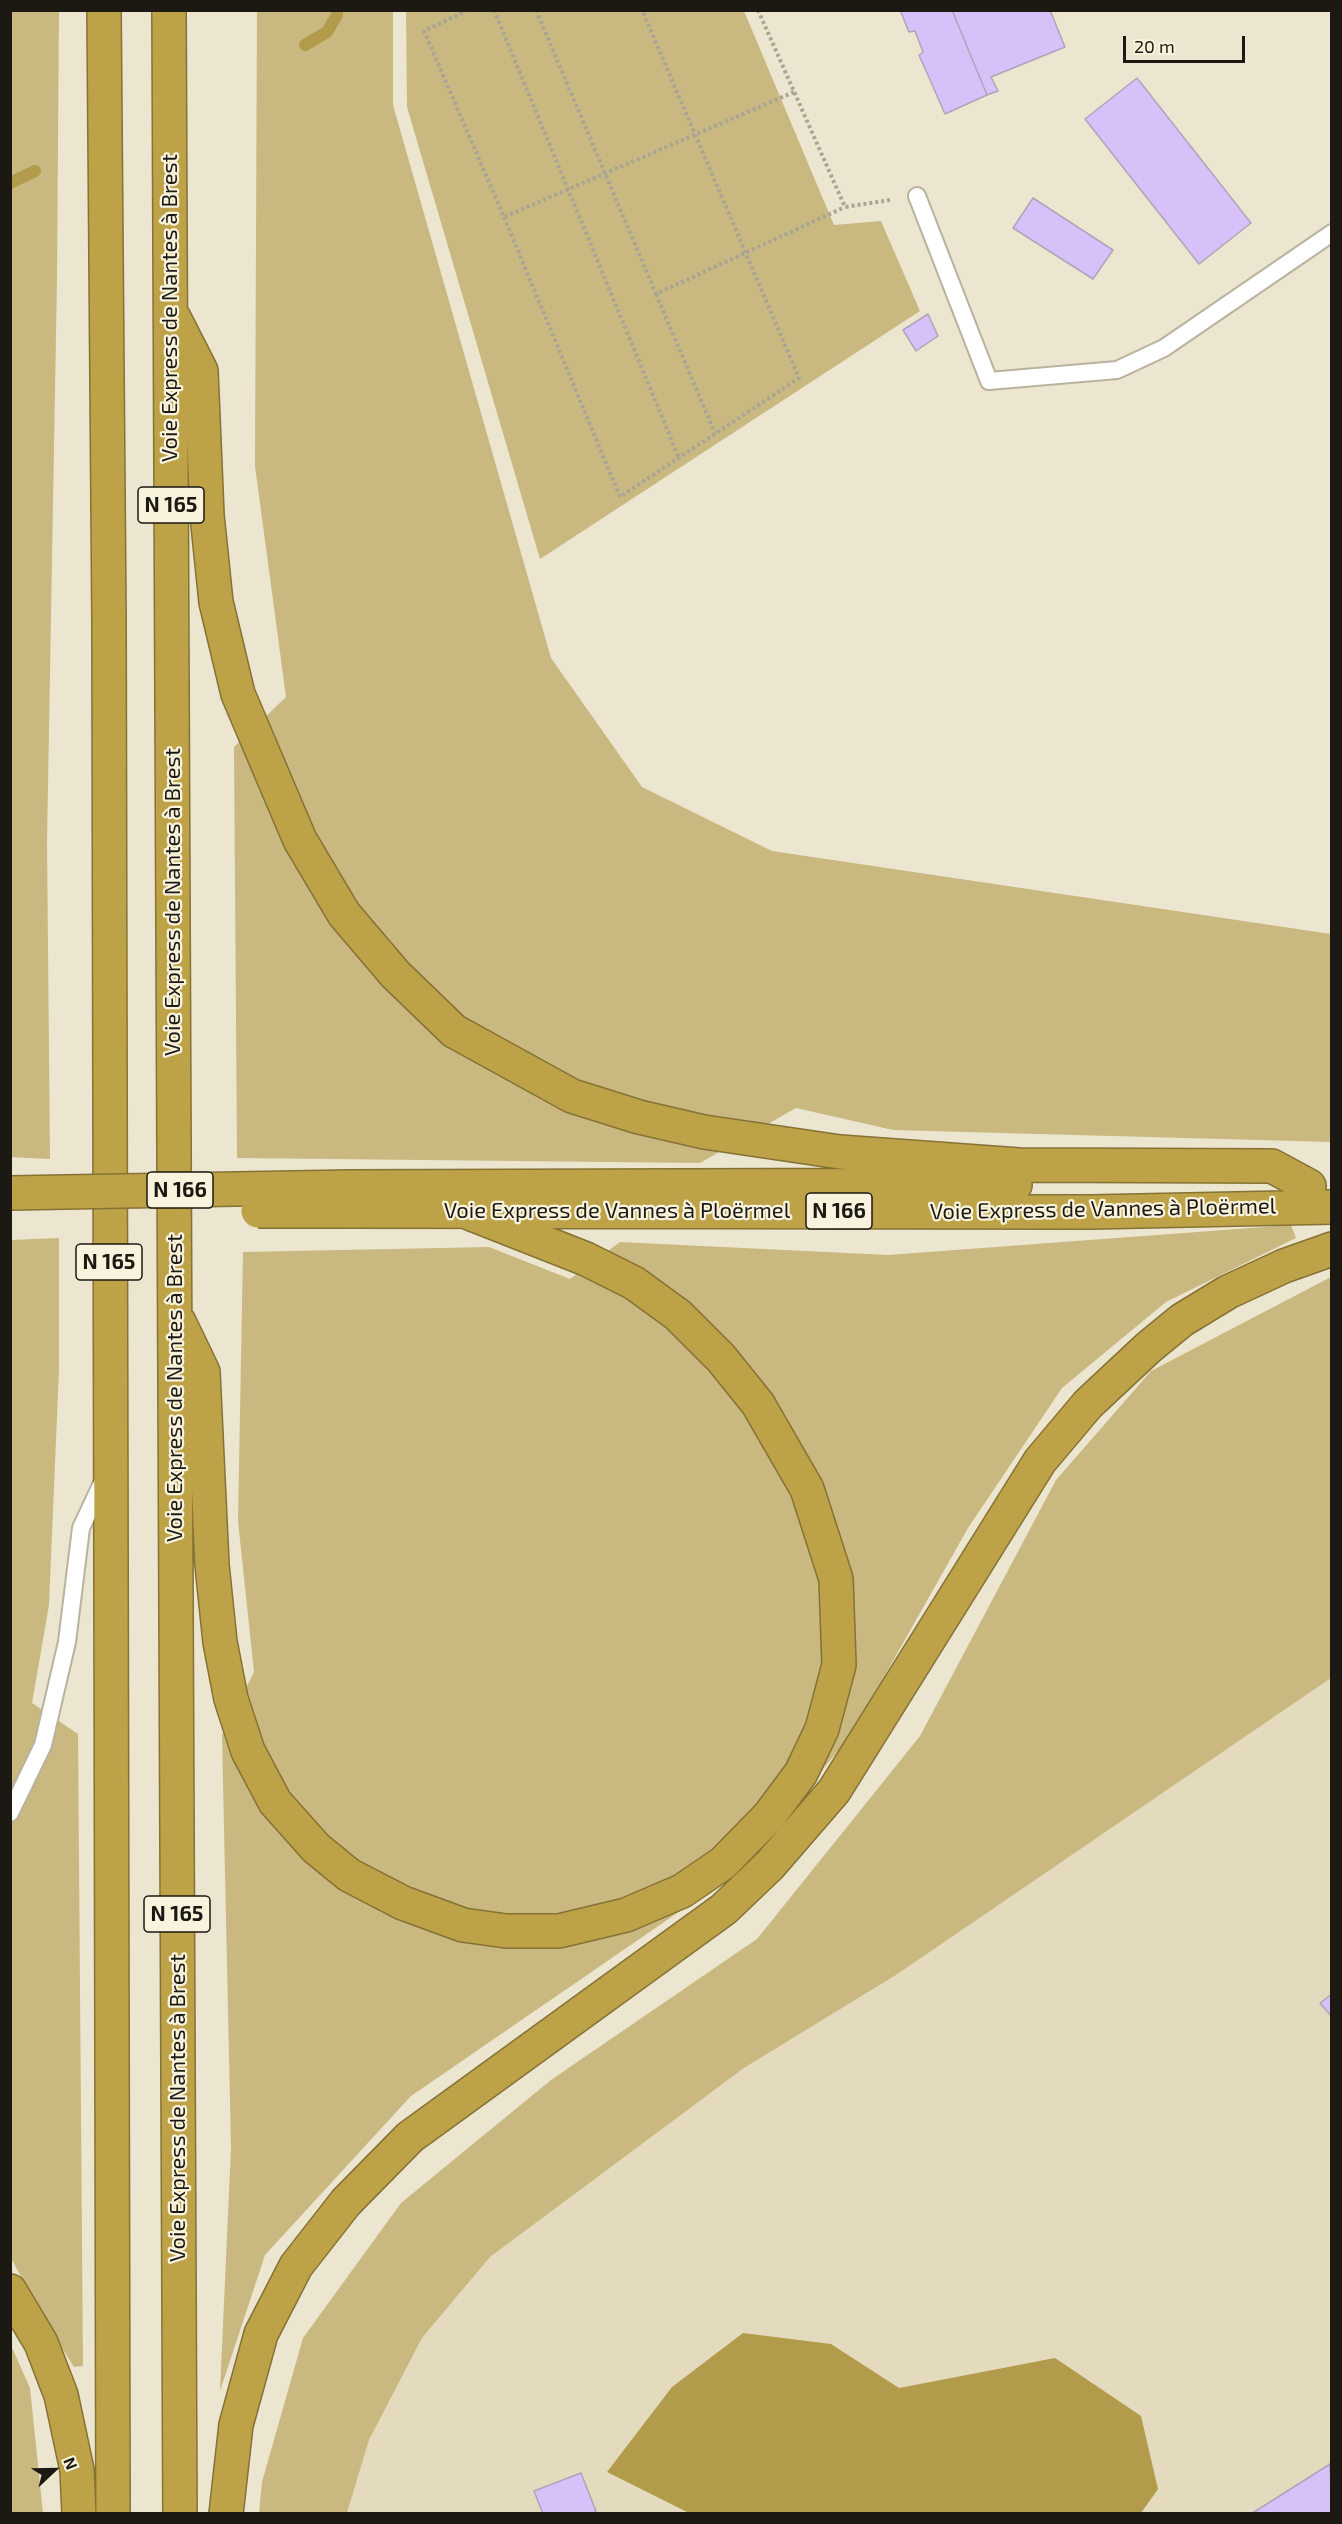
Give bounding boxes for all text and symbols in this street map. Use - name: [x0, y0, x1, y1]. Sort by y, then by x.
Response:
- scale bar: [1126, 24, 1248, 62]
- text: 20 m: [1134, 35, 1175, 57]
- street label: Voie Express de Nantes à Brest: [157, 154, 183, 462]
- road number: N 165: [138, 487, 204, 523]
- street label: Voie Express de Nantes à Brest: [160, 748, 186, 1056]
- road number: N 166: [147, 1172, 213, 1208]
- road number: N 166: [806, 1193, 872, 1229]
- street label: Voie Express de Vannes à Ploërmel: [930, 1193, 1276, 1225]
- street label: Voie Express de Vannes à Ploërmel: [444, 1198, 790, 1224]
- street label: Voie Express de Nantes à Brest: [162, 1234, 188, 1542]
- road number: N 165: [76, 1244, 142, 1280]
- road number: N 165: [144, 1896, 210, 1932]
- street label: Voie Express de Nantes à Brest: [165, 1954, 191, 2262]
- north arrow: [24, 2440, 84, 2500]
- text: N: [60, 2454, 82, 2472]

